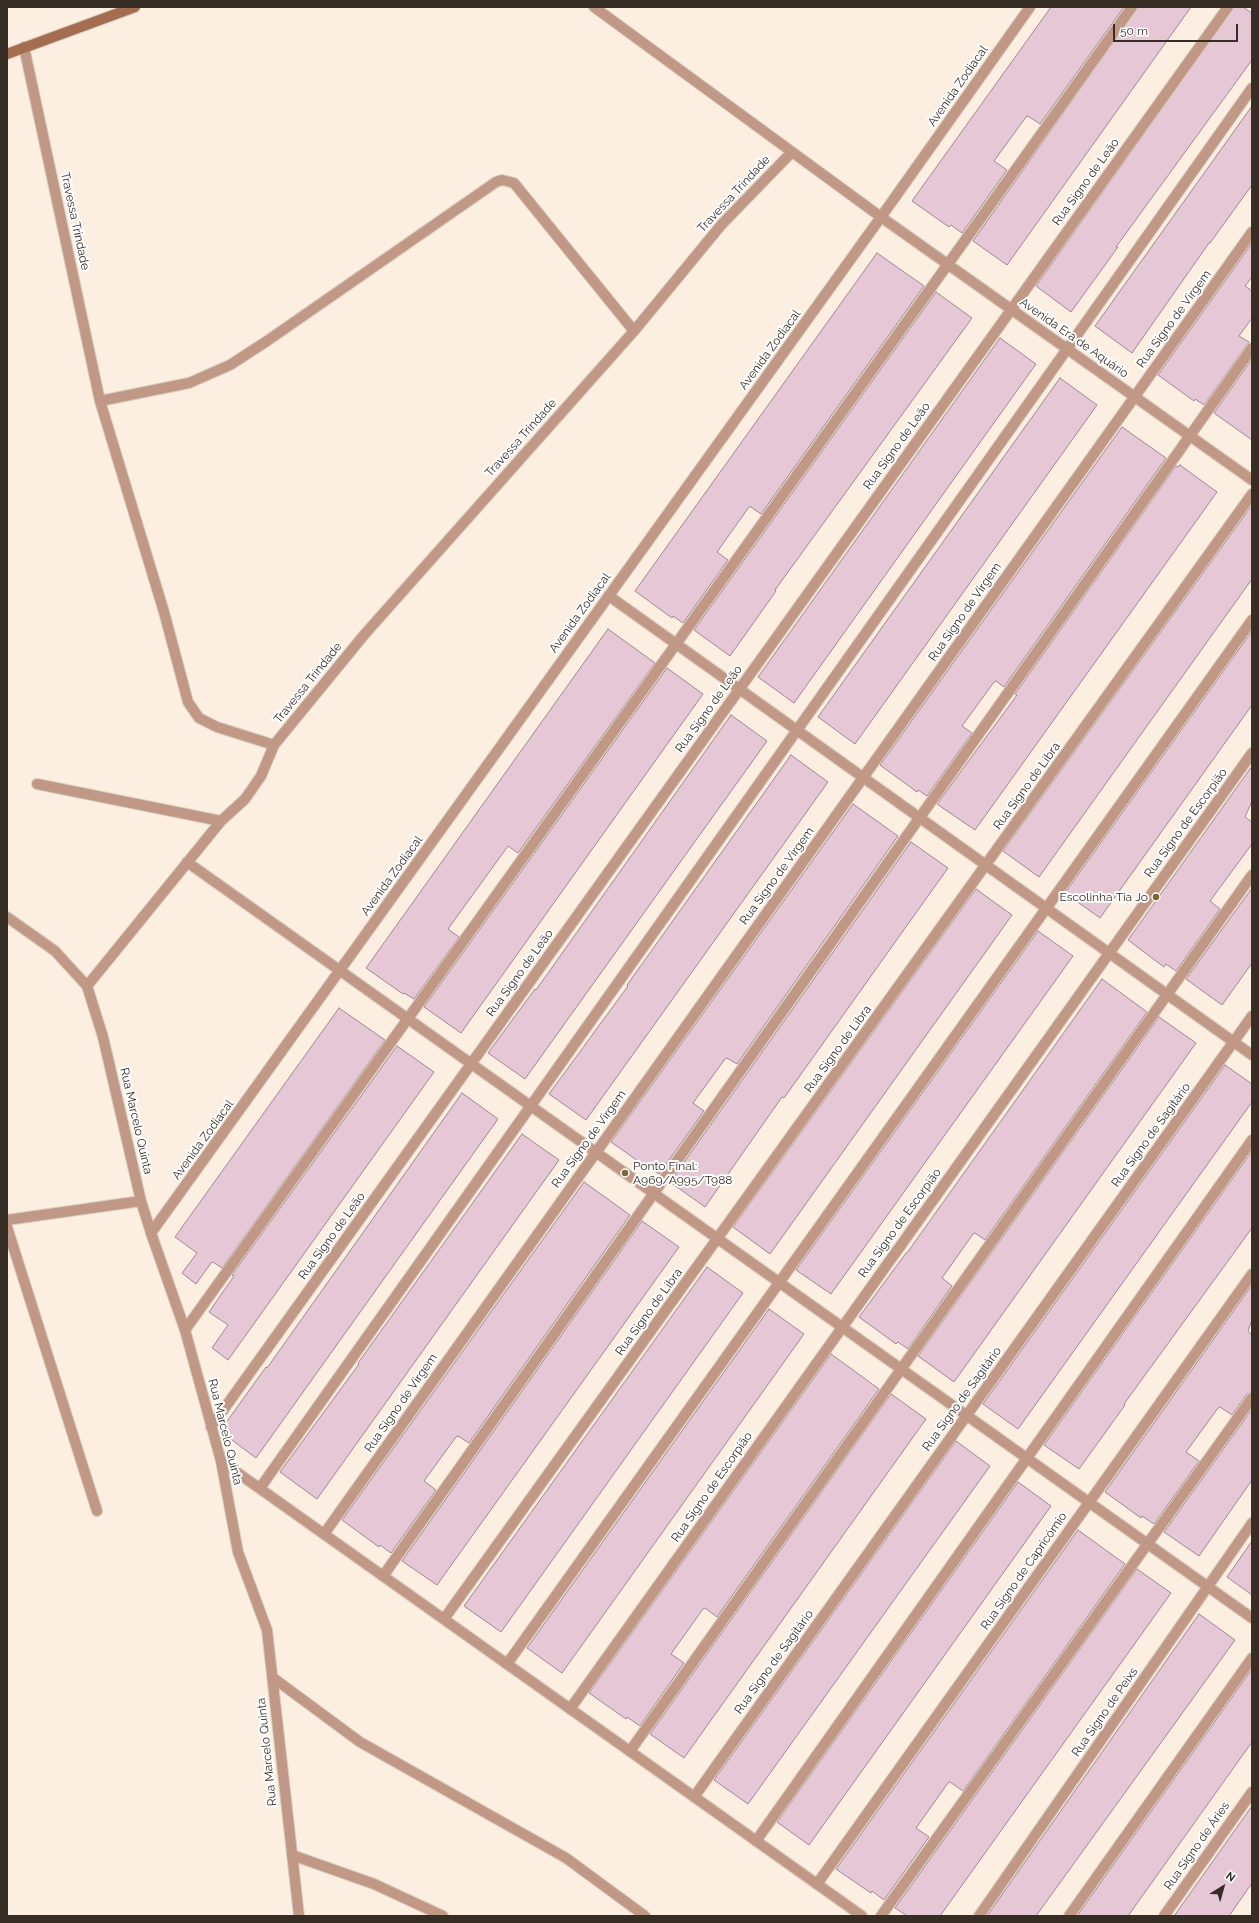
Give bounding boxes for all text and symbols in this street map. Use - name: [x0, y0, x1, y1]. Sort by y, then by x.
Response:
- scale bar: [1115, 16, 1240, 42]
- text: 50 m: [1120, 24, 1148, 38]
- street label: Avenida Zodiacal: [925, 43, 991, 129]
- street label: Rua Signo de Leão: [1050, 136, 1122, 228]
- street label: Travessa Trindade: [695, 153, 773, 235]
- street label: Travessa Trindade: [58, 171, 92, 271]
- street label: Rua Signo de Virgem: [1134, 268, 1214, 370]
- street label: Avenida Era de Aquário: [1017, 295, 1131, 381]
- street label: Avenida Zodiacal: [736, 307, 804, 393]
- street label: Travessa Trindade: [482, 396, 560, 480]
- street label: Rua Signo de Leão: [861, 400, 933, 492]
- street label: Rua Signo de Virgem: [926, 560, 1004, 664]
- street label: Avenida Zodiacal: [546, 570, 614, 656]
- street label: Travessa Trindade: [271, 640, 345, 726]
- street label: Rua Signo de Leão: [673, 663, 745, 755]
- street label: Rua Signo de Libra: [991, 740, 1063, 832]
- street label: Rua Signo de Escorpião: [1142, 766, 1230, 880]
- street label: Rua Signo de Virgem: [737, 825, 817, 927]
- street label: Avenida Zodiacal: [358, 833, 426, 919]
- place label: Escolinha Tia Jo: [1059, 890, 1148, 904]
- marker: Escolinha Tia Jo: [1151, 892, 1161, 902]
- street label: Rua Signo de Leão: [484, 927, 556, 1019]
- street label: Rua Signo de Libra: [802, 1003, 874, 1095]
- street label: Rua Marcelo Quinta: [117, 1066, 155, 1176]
- street label: Rua Signo de Sagitário: [1108, 1080, 1194, 1190]
- street label: Rua Signo de Virgem: [549, 1088, 629, 1190]
- street label: Avenida Zodiacal: [169, 1097, 237, 1183]
- place label: Ponto Final: A969/A995/T988: [633, 1159, 732, 1187]
- street label: Rua Signo de Escorpião: [856, 1166, 944, 1280]
- marker: Ponto Final: A969/A995/T988: [620, 1168, 630, 1178]
- street label: Rua Signo de Leão: [296, 1190, 368, 1282]
- street label: Rua Signo de Libra: [613, 1266, 685, 1358]
- street label: Rua Signo de Sagitário: [919, 1344, 1005, 1454]
- street label: Rua Signo de Virgem: [362, 1351, 440, 1455]
- street label: Rua Marcelo Quinta: [205, 1377, 245, 1487]
- street label: Rua Signo de Escorpião: [668, 1429, 756, 1545]
- street label: Rua Signo de Capricórnio: [978, 1509, 1070, 1633]
- street label: Rua Signo de Sagitário: [731, 1607, 817, 1717]
- street label: Rua Signo de Peixs: [1069, 1665, 1141, 1759]
- street label: Rua Marcelo Quinta: [254, 1697, 280, 1807]
- street label: Rua Signo de Áries: [1161, 1799, 1233, 1893]
- north arrow: [1203, 1867, 1243, 1907]
- text: N: [1223, 1869, 1238, 1885]

